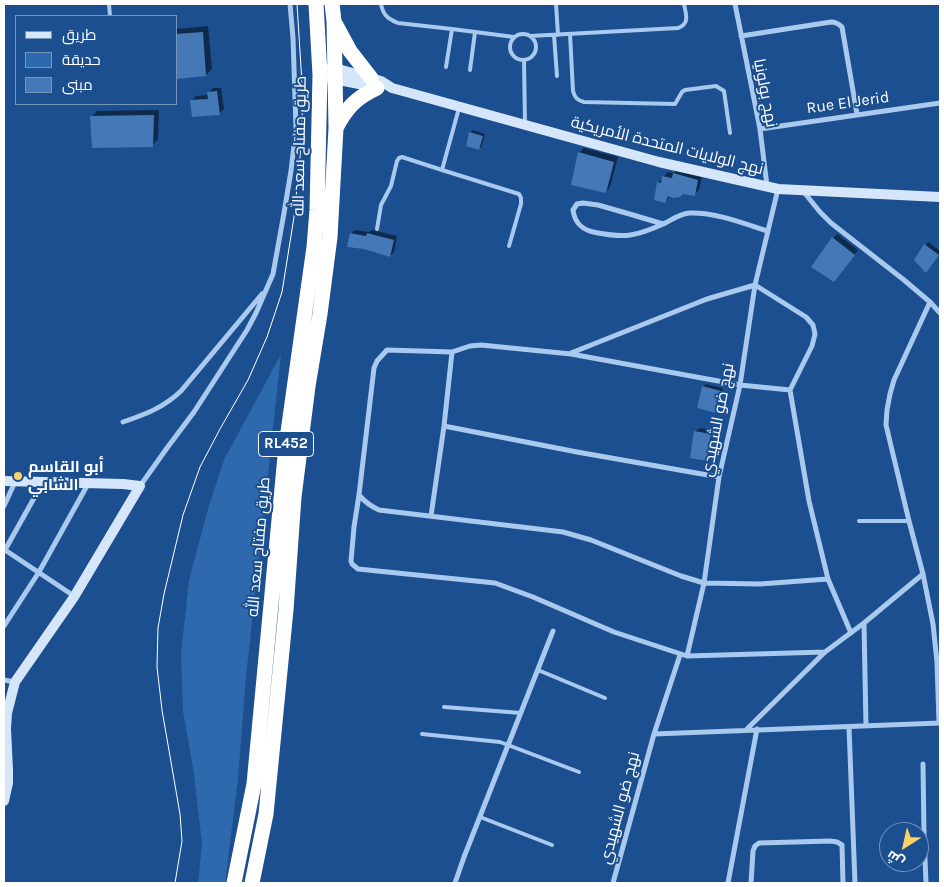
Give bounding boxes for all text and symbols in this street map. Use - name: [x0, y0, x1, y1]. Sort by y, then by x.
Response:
- legend: [15, 15, 178, 105]
- text: طريق: [62, 26, 96, 44]
- text: حديقة: [62, 51, 101, 69]
- street label: نهج بولونيا: [749, 57, 781, 129]
- text: مبنى: [62, 76, 93, 94]
- street label: طريق مفتاح سعد الله: [289, 76, 311, 216]
- street label: Rue El Jerid: [805, 88, 891, 118]
- street label: نهج الولايات المتحدة الأمريكية: [569, 113, 765, 179]
- street label: نهج ضو الشهيدي: [698, 361, 738, 479]
- road number: RL452: [258, 432, 314, 456]
- place label: أبو القاسم الشابي: [28, 457, 104, 495]
- marker: أبو القاسم الشابي: [12, 470, 24, 482]
- street label: طريق مفتاح سعد الله: [243, 476, 275, 618]
- street label: نهج ضو الشهيدي: [596, 750, 644, 866]
- north arrow: [879, 822, 929, 872]
- text: ش: [883, 847, 908, 871]

